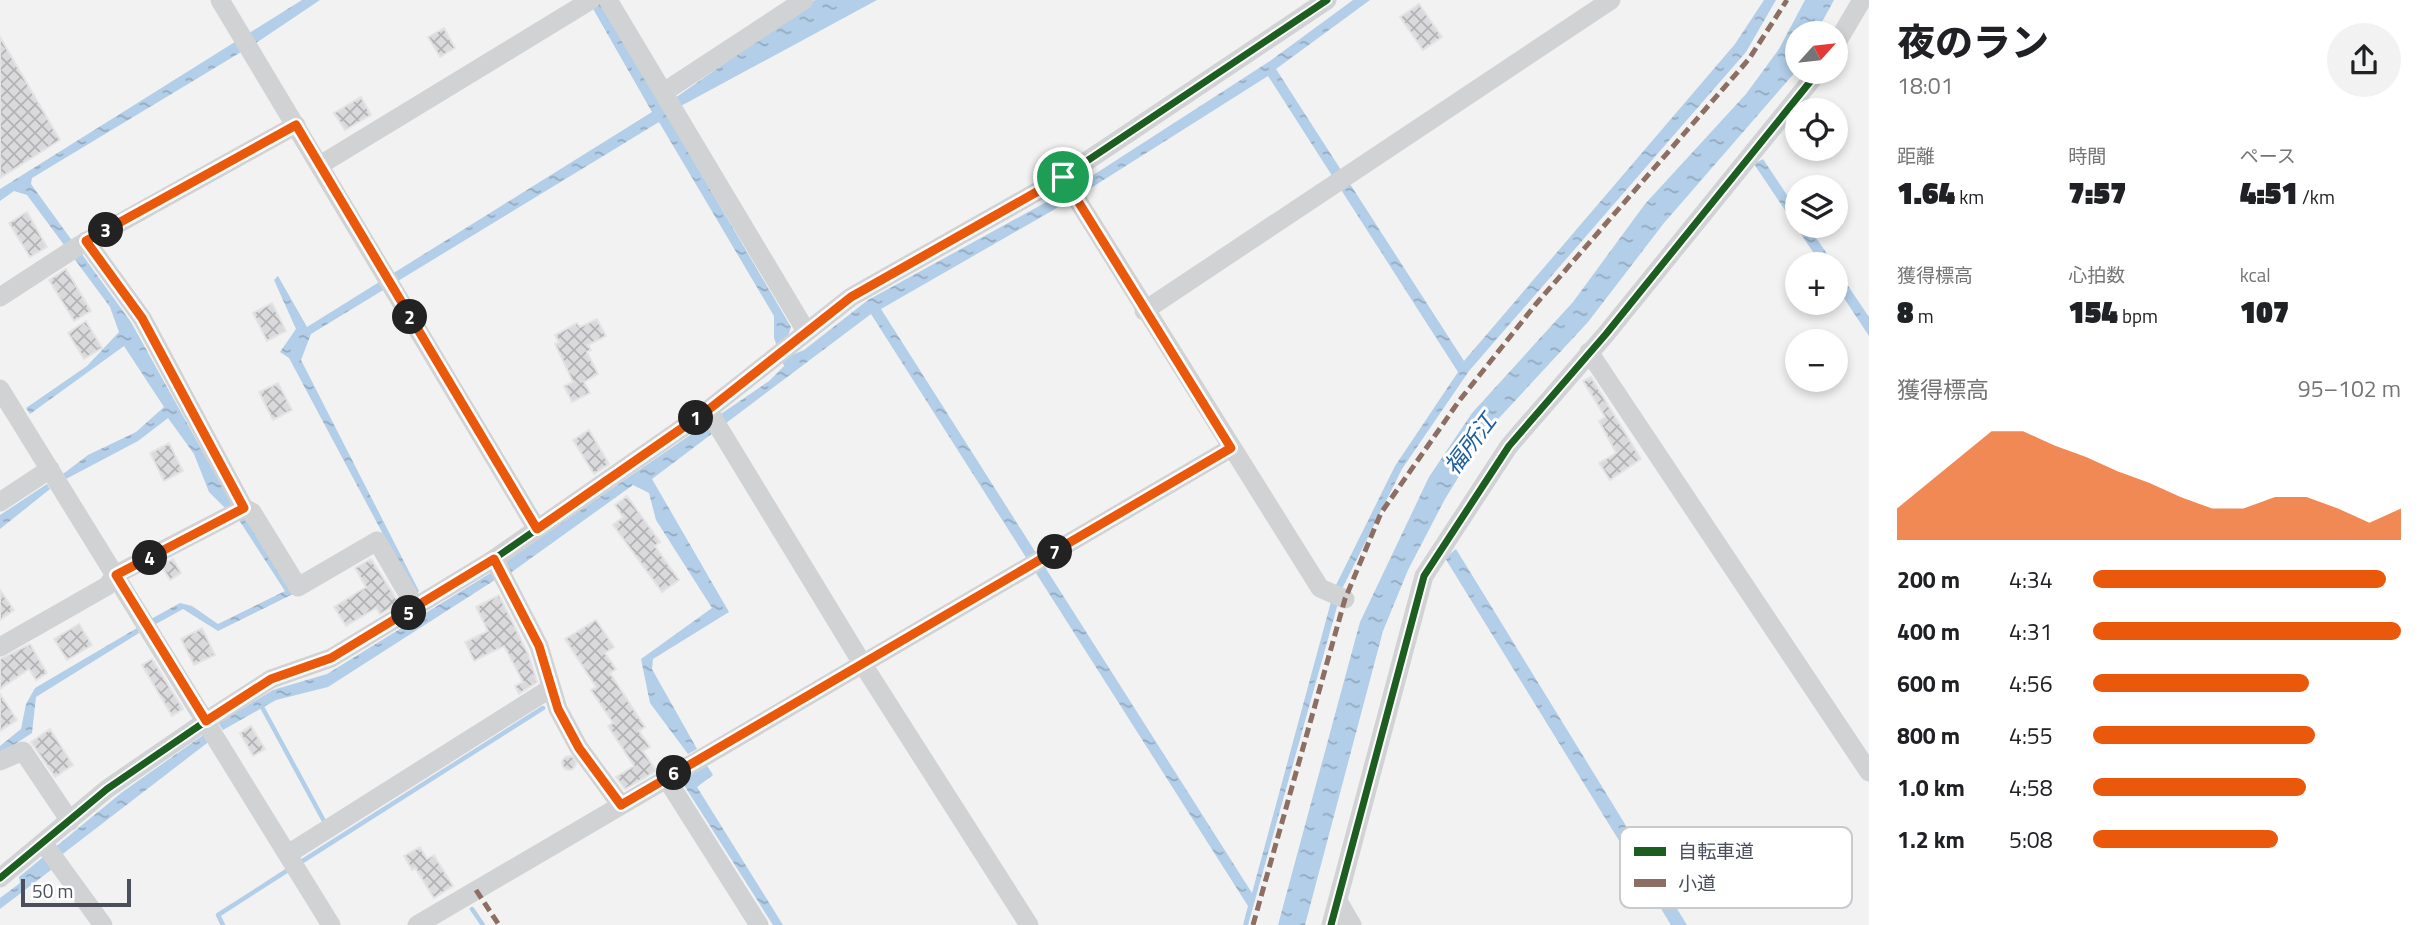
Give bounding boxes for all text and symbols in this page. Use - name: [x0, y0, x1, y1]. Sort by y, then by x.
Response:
- text: 夜のラン: [1897, 13, 2049, 71]
- north arrow: [1785, 21, 1848, 84]
- map controls: [1785, 21, 1848, 392]
- button: share: [2327, 23, 2401, 97]
- text: 18:01: [1897, 68, 1954, 103]
- button: locate: [1785, 98, 1848, 161]
- text: 距離: [1897, 141, 1935, 170]
- text: 時間: [2068, 141, 2106, 170]
- text: ペース: [2240, 141, 2296, 170]
- pin: [1033, 147, 1093, 207]
- icon: arrive: [1044, 158, 1082, 196]
- text: 1.64: [1897, 170, 1955, 216]
- text: 7:57: [2068, 170, 2126, 216]
- text: 4:51: [2240, 170, 2298, 216]
- button: layers: [1785, 175, 1848, 238]
- text: km: [1955, 182, 1984, 211]
- text: /km: [2298, 182, 2335, 211]
- pin: 3: [88, 212, 124, 247]
- text: 3: [100, 215, 111, 244]
- button: +: [1785, 252, 1848, 315]
- text: 獲得標高: [1897, 260, 1973, 289]
- text: 心拍数: [2068, 260, 2125, 289]
- text: kcal: [2240, 260, 2271, 289]
- text: 8: [1897, 289, 1914, 335]
- text: 154: [2068, 289, 2118, 335]
- text: 107: [2240, 289, 2289, 335]
- pin: 2: [392, 300, 428, 334]
- text: m: [1914, 301, 1934, 330]
- text: bpm: [2118, 301, 2158, 330]
- text: 2: [404, 302, 415, 331]
- button: −: [1785, 329, 1848, 392]
- text: 95–102 m: [2298, 371, 2401, 406]
- text: 獲得標高: [1897, 372, 1989, 407]
- pin: 1: [678, 400, 714, 436]
- text: 1: [690, 403, 701, 432]
- water label: 福所江: [1435, 403, 1506, 482]
- pin: 7: [1038, 534, 1072, 570]
- text: 7: [1049, 537, 1060, 566]
- pin: 4: [132, 540, 168, 576]
- text: 4: [144, 543, 155, 572]
- text: 200 m: [1897, 562, 1960, 597]
- text: 4:34: [2009, 562, 2053, 597]
- pin: 5: [392, 596, 426, 630]
- text: 5: [403, 598, 414, 627]
- text: 400 m: [1897, 614, 1960, 649]
- text: 4:31: [2009, 614, 2053, 649]
- text: 600 m: [1897, 666, 1960, 701]
- text: 4:56: [2009, 666, 2053, 701]
- text: 800 m: [1897, 718, 1960, 753]
- text: 4:55: [2009, 718, 2053, 753]
- pin: 6: [656, 756, 692, 790]
- text: 6: [668, 758, 679, 787]
- text: 1.0 km: [1897, 770, 1965, 805]
- text: 4:58: [2009, 770, 2053, 805]
- text: 1.2 km: [1897, 822, 1965, 857]
- text: 5:08: [2009, 822, 2053, 857]
- legend: [1620, 827, 1852, 908]
- text: 自転車道: [1678, 836, 1754, 865]
- text: 小道: [1678, 868, 1716, 897]
- scale bar: [21, 876, 131, 908]
- text: 50 m: [32, 876, 73, 905]

